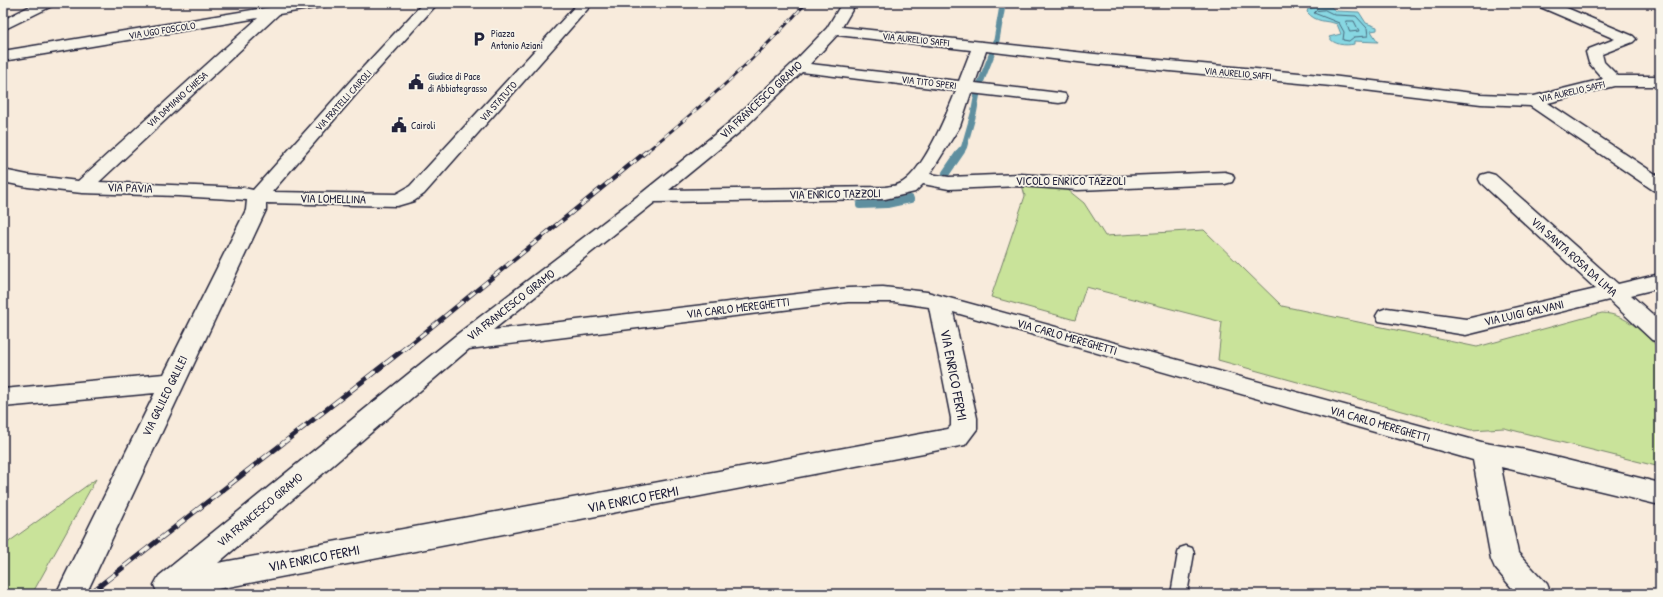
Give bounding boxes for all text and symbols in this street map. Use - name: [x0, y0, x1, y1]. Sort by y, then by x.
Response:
- street label: VIA UGO FOSCOLO: [128, 19, 197, 42]
- place label: Piazza Antonio Aziani: [491, 27, 543, 52]
- street label: VIA AURELIO SAFFI: [882, 29, 950, 50]
- parking icon: Piazza Antonio Aziani: [470, 30, 488, 48]
- street label: VIA FRANCESCO GIRAMO: [716, 57, 806, 142]
- street label: VIA AURELIO SAFFI: [1204, 64, 1272, 83]
- street label: VIA FRATELLI CAIROLI: [312, 67, 374, 134]
- street label: VIA DAMIANO CHIESA: [144, 69, 211, 130]
- place label: Giudice di Pace di Abbiategrasso: [428, 70, 487, 95]
- public building icon: Giudice di Pace di Abbiategrasso: [407, 73, 425, 91]
- street label: VIA TITO SPERI: [901, 73, 957, 92]
- street label: VIA STATUTO: [477, 78, 520, 124]
- street label: VIA AURELIO SAFFI: [1538, 78, 1607, 105]
- public building icon: Cairoli: [390, 116, 408, 134]
- place label: Cairoli: [411, 119, 435, 132]
- street label: VICOLO ENRICO TAZZOLI: [1016, 172, 1126, 189]
- street label: VIA PAVIA: [107, 178, 153, 197]
- street label: VIA ENRICO TAZZOLI: [789, 184, 881, 203]
- street label: VIA LOMELLINA: [300, 189, 366, 208]
- street label: VIA SANTA ROSA DA LIMA: [1527, 213, 1621, 300]
- street label: VIA FRANCESCO GIRAMO: [463, 265, 559, 344]
- street label: VIA CARLO MEREGHETTI: [685, 293, 791, 322]
- street label: VIA LUIGI GALVANI: [1482, 295, 1565, 330]
- street label: VIA CARLO MEREGHETTI: [1015, 314, 1119, 359]
- street label: VIA ENRICO FERMI: [936, 328, 973, 422]
- street label: VIA GALILEO GALILEI: [138, 353, 191, 439]
- street label: VIA CARLO MEREGHETTI: [1328, 401, 1432, 446]
- street label: VIA FRANCESCO GIRAMO: [213, 468, 307, 551]
- street label: VIA ENRICO FERMI: [586, 480, 680, 517]
- street label: VIA ENRICO FERMI: [267, 539, 361, 576]

